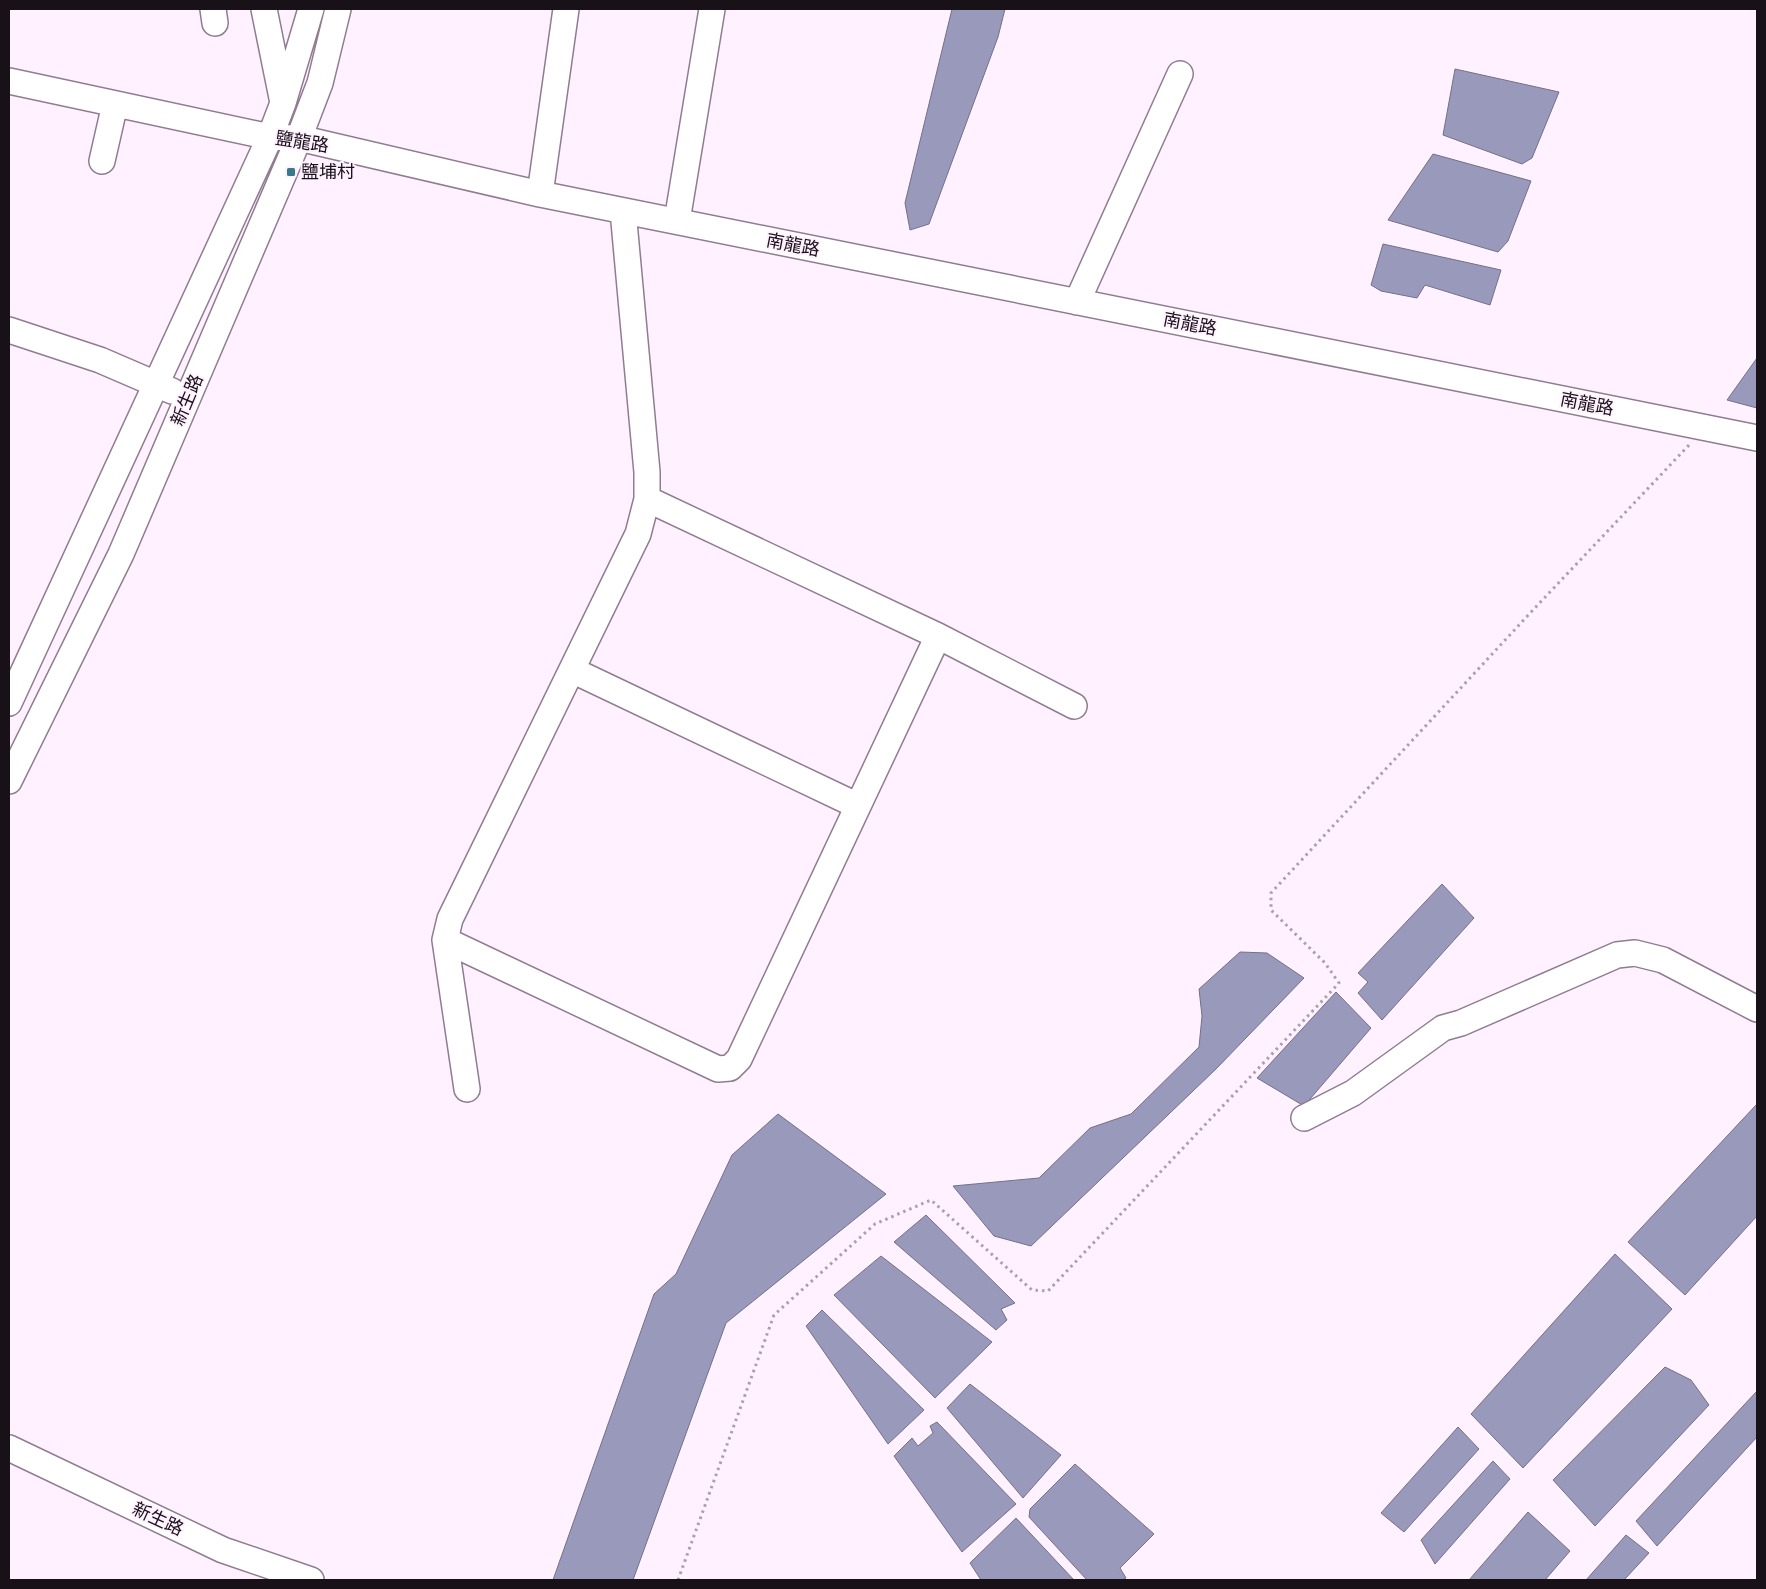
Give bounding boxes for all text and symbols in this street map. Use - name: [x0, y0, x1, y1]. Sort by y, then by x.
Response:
- street label: 鹽龍路: [274, 126, 331, 157]
- place label: 鹽埔村: [301, 160, 355, 183]
- marker: 鹽埔村: [285, 166, 297, 178]
- street label: 南龍路: [764, 228, 822, 261]
- street label: 南龍路: [1161, 307, 1219, 340]
- street label: 新生路: [165, 370, 208, 429]
- street label: 南龍路: [1558, 387, 1616, 420]
- street label: 新生路: [129, 1497, 188, 1540]

